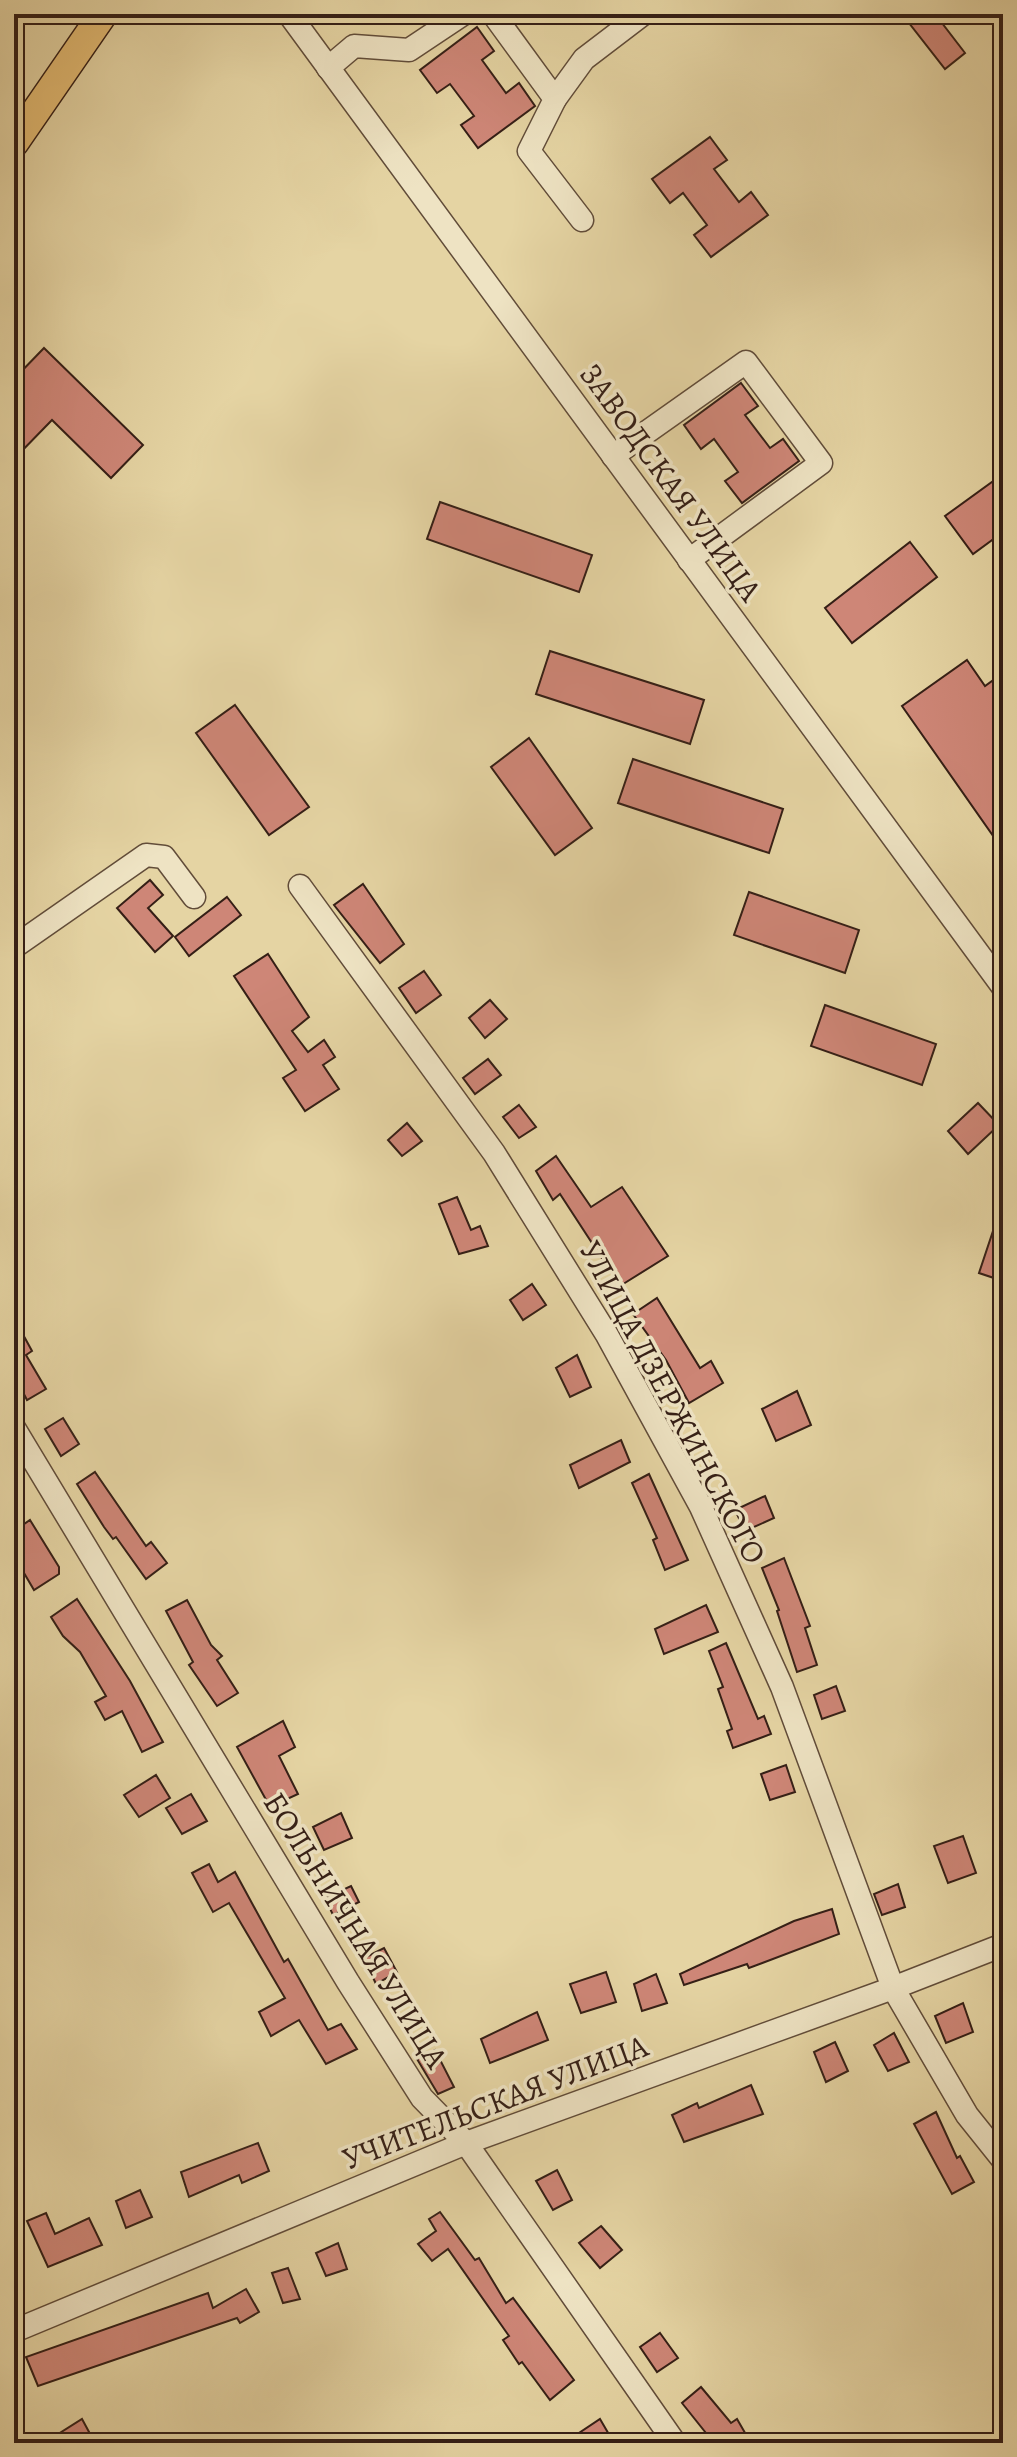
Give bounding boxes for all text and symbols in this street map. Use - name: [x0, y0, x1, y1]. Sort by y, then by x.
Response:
- street label: ЗАВОДСКАЯ УЛИЦА: [570, 354, 773, 611]
- street label: УЛИЦА ДЗЕРЖИНСКОГО: [569, 1233, 777, 1571]
- street label: БОЛЬНИЧНАЯ УЛИЦА: [253, 1783, 460, 2078]
- street label: УЧИТЕЛЬСКАЯ УЛИЦА: [336, 2023, 655, 2181]

